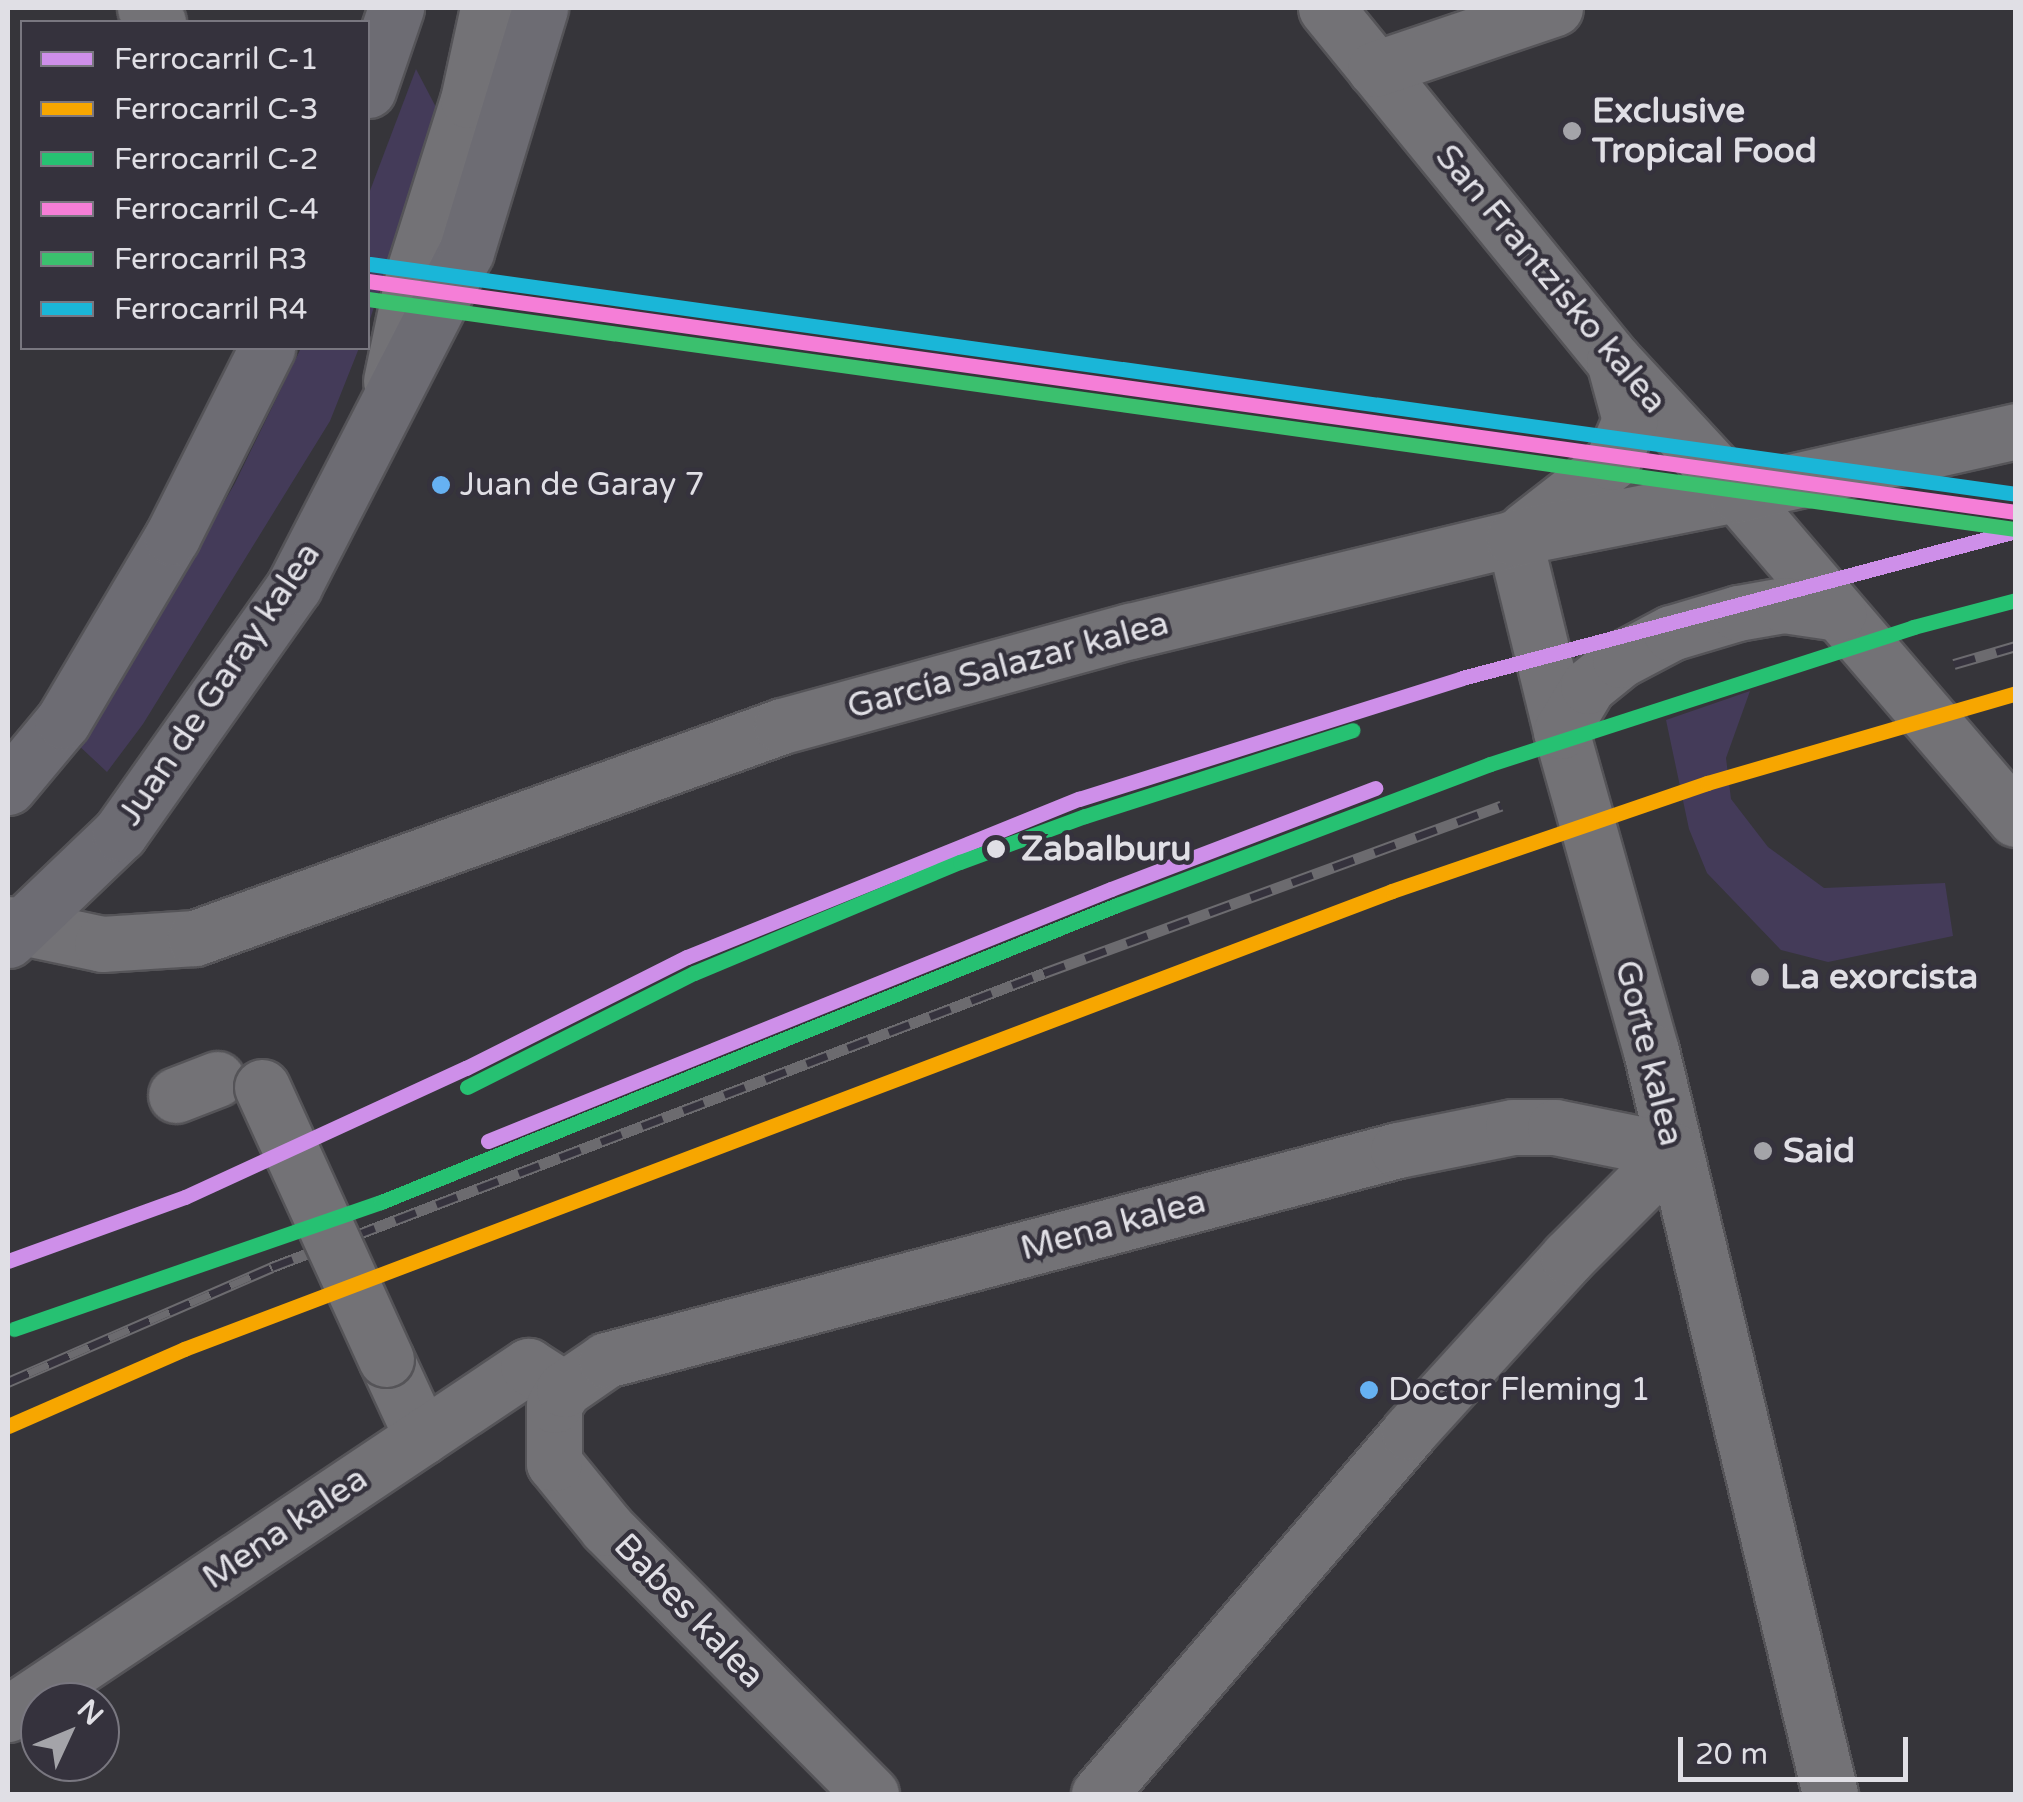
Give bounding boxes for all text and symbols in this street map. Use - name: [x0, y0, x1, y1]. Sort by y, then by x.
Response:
- legend: [20, 20, 370, 350]
- text: Ferrocarril C-1: [114, 41, 319, 78]
- place label: Exclusive Tropical Food: [1592, 90, 1817, 172]
- text: Ferrocarril C-3: [114, 91, 319, 128]
- marker: Exclusive Tropical Food: [1561, 120, 1583, 142]
- street label: San Frantzisko kalea: [1426, 136, 1676, 422]
- text: Ferrocarril C-2: [114, 141, 319, 178]
- text: Ferrocarril C-4: [114, 191, 319, 228]
- text: Ferrocarril R3: [114, 241, 308, 278]
- text: Ferrocarril R4: [114, 291, 308, 328]
- place label: Juan de Garay 7: [460, 466, 705, 504]
- marker: Juan de Garay 7: [431, 475, 451, 495]
- street label: Juan de Garay kalea: [109, 535, 329, 833]
- street label: García Salazar kalea: [843, 602, 1173, 728]
- place label: Zabalburu: [1021, 828, 1192, 870]
- marker: Zabalburu: [980, 833, 1012, 865]
- street label: Gorte kalea: [1606, 956, 1692, 1150]
- place label: La exorcista: [1780, 956, 1978, 998]
- marker: La exorcista: [1749, 966, 1771, 988]
- place label: Said: [1783, 1130, 1855, 1172]
- marker: Said: [1752, 1140, 1774, 1162]
- street label: Mena kalea: [1016, 1180, 1210, 1270]
- place label: Doctor Fleming 1: [1388, 1371, 1651, 1409]
- marker: Doctor Fleming 1: [1359, 1380, 1379, 1400]
- street label: Mena kalea: [195, 1458, 375, 1598]
- street label: Babes kalea: [605, 1525, 773, 1697]
- north arrow: [20, 1682, 120, 1782]
- text: N: [70, 1693, 110, 1732]
- scale bar: [1683, 1717, 1913, 1779]
- text: 20 m: [1695, 1736, 1768, 1773]

